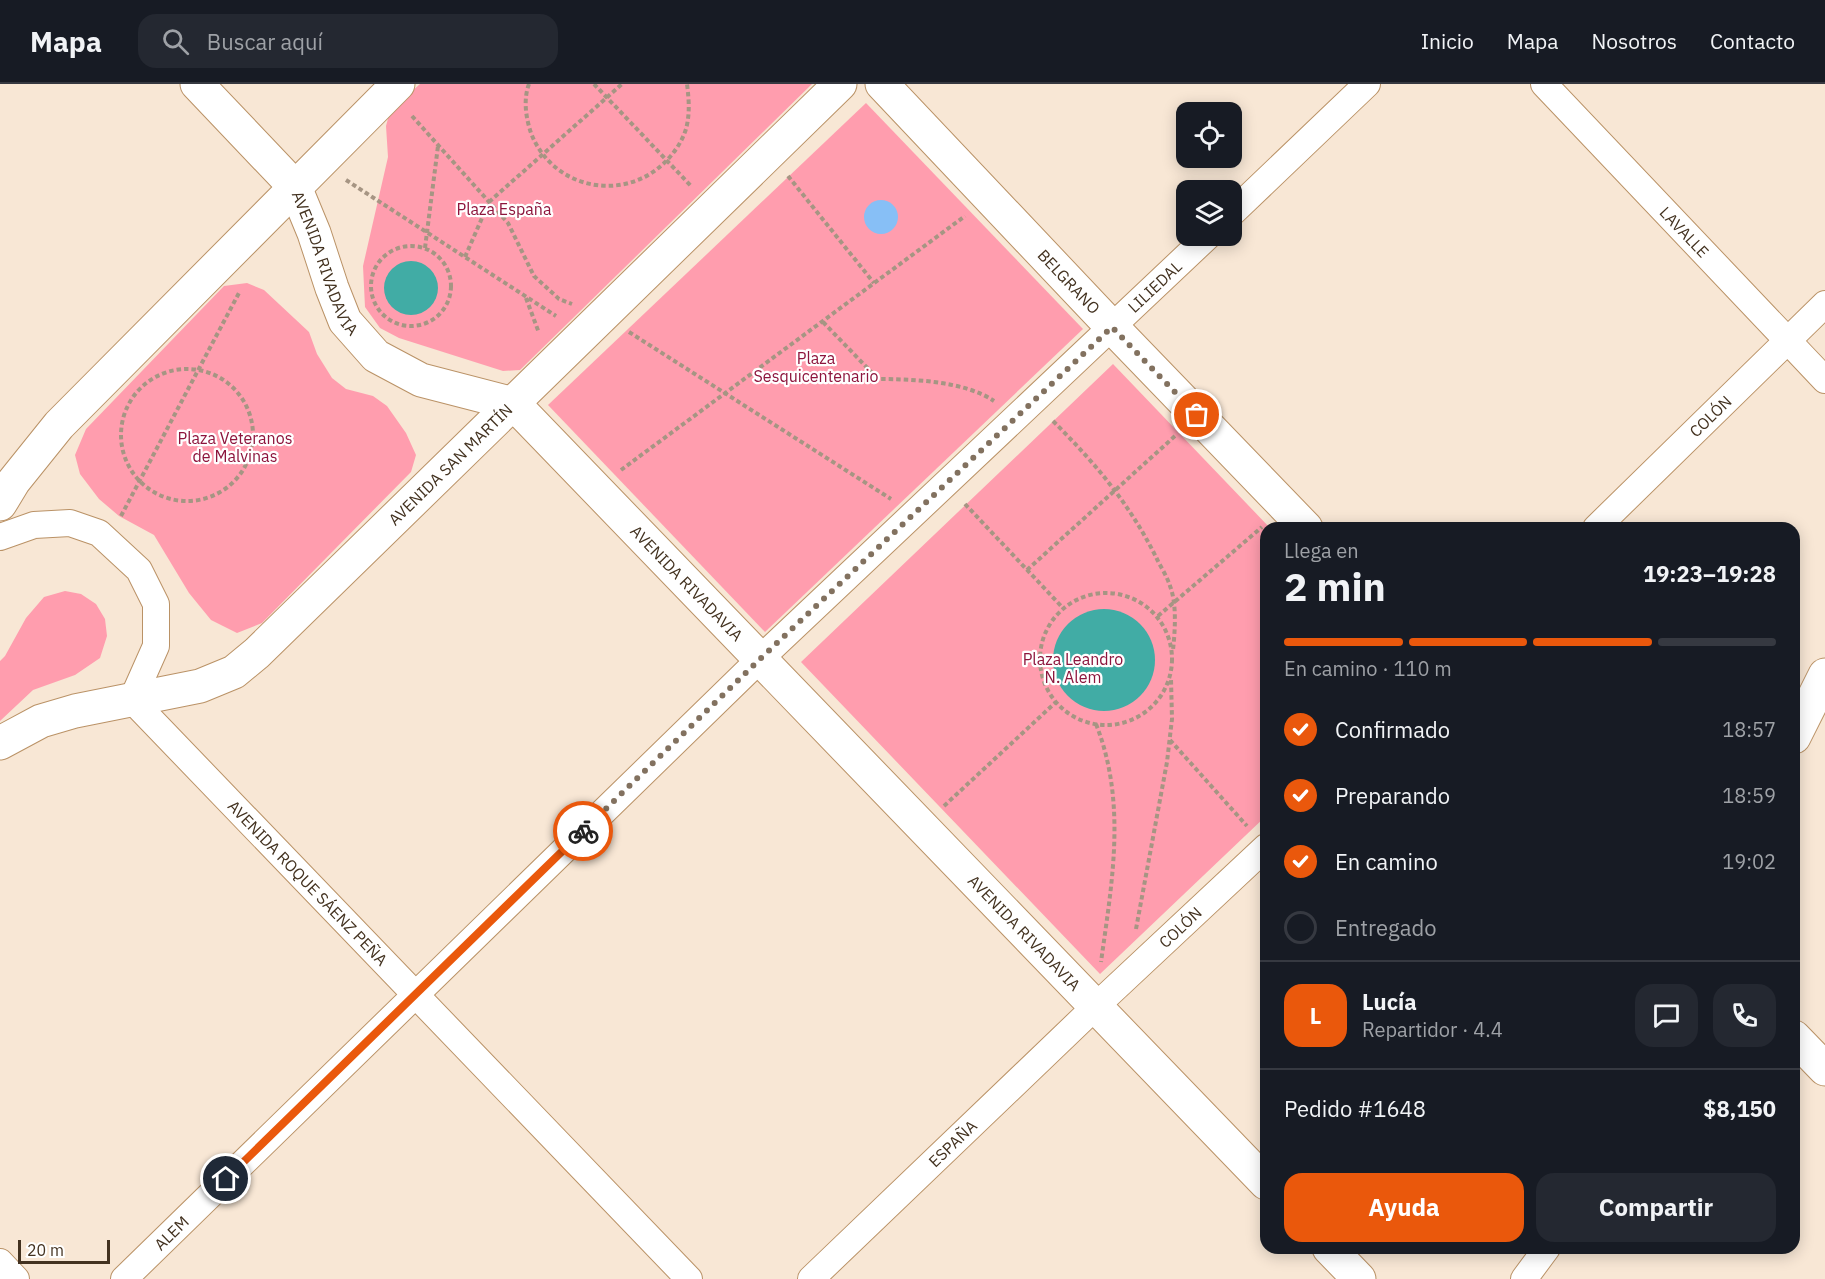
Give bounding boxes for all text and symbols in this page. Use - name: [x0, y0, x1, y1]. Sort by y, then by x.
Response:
- search box: [138, 14, 558, 68]
- text: Mapa: [30, 23, 102, 60]
- icon: search: [159, 25, 192, 58]
- text: Buscar aquí: [207, 27, 323, 56]
- text: Inicio: [1421, 27, 1474, 55]
- text: Mapa: [1507, 27, 1559, 55]
- text: Nosotros: [1592, 27, 1677, 55]
- text: Contacto: [1710, 27, 1795, 55]
- map controls: [1176, 102, 1242, 246]
- button: locate: [1176, 102, 1242, 168]
- button: layers: [1176, 180, 1242, 246]
- street label: AVENIDA RIVADAVIA: [288, 188, 363, 339]
- park label: Plaza España: [457, 199, 552, 219]
- street label: LAVALLE: [1656, 202, 1713, 262]
- street label: BELGRANO: [1034, 245, 1104, 318]
- street label: LILIEDAL: [1123, 256, 1186, 317]
- park label: Plaza Sesquicentenario: [754, 348, 878, 386]
- pin: [1171, 389, 1222, 440]
- street label: COLÓN: [1685, 391, 1736, 441]
- icon: bag: [1180, 398, 1213, 431]
- street label: AVENIDA SAN MARTÍN: [384, 399, 516, 529]
- park label: Plaza Veteranos de Malvinas: [178, 428, 292, 466]
- street label: AVENIDA RIVADAVIA: [626, 521, 747, 645]
- text: Llega en: [1284, 537, 1359, 564]
- text: 19:23–19:28: [1643, 559, 1776, 588]
- text: 2 min: [1284, 561, 1386, 612]
- park label: Plaza Leandro N. Alem: [1023, 649, 1123, 687]
- text: En camino · 110 m: [1284, 655, 1452, 682]
- icon: check: [1284, 713, 1317, 746]
- text: Confirmado: [1335, 715, 1450, 744]
- text: 18:57: [1722, 716, 1776, 743]
- icon: check: [1284, 779, 1317, 812]
- text: Preparando: [1335, 781, 1450, 810]
- text: 18:59: [1722, 782, 1776, 809]
- street label: AVENIDA ROQUE SÁENZ PEÑA: [224, 796, 392, 970]
- courier: [553, 801, 613, 861]
- icon: bike: [567, 815, 600, 848]
- icon: check: [1284, 845, 1317, 878]
- text: En camino: [1335, 847, 1438, 876]
- text: 19:02: [1722, 848, 1776, 875]
- street label: AVENIDA RIVADAVIA: [964, 871, 1085, 995]
- street label: COLÓN: [1155, 902, 1206, 952]
- text: Entregado: [1335, 913, 1436, 942]
- button: chat: [1635, 984, 1698, 1047]
- button: phone: [1713, 984, 1776, 1047]
- text: Lucía: [1362, 987, 1417, 1016]
- text: L: [1310, 1001, 1321, 1030]
- text: Repartidor · 4.4: [1362, 1016, 1503, 1043]
- text: Pedido #1648: [1284, 1094, 1426, 1123]
- text: $8,150: [1703, 1094, 1776, 1123]
- street label: ESPAÑA: [924, 1116, 981, 1171]
- pin: [200, 1153, 251, 1204]
- icon: home: [209, 1162, 242, 1195]
- button: Ayuda: [1284, 1173, 1524, 1242]
- button: Compartir: [1536, 1173, 1776, 1242]
- street label: ALEM: [150, 1212, 193, 1254]
- scale bar: [18, 1237, 110, 1264]
- text: 20 m: [27, 1240, 64, 1260]

